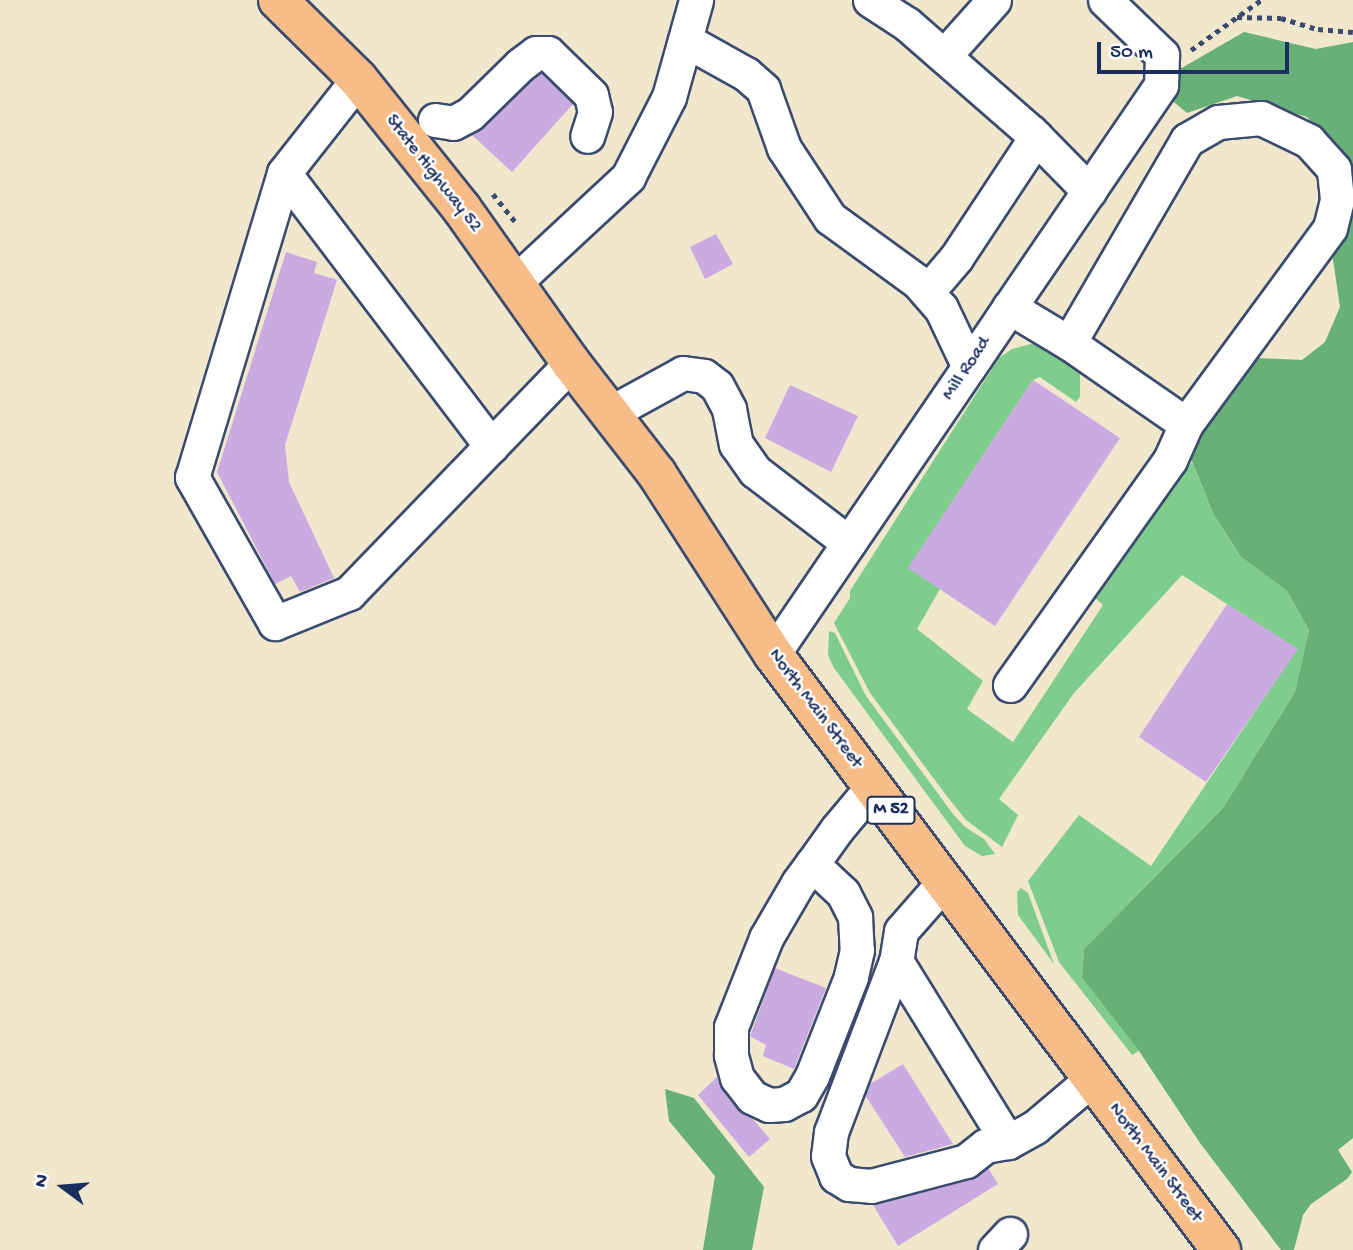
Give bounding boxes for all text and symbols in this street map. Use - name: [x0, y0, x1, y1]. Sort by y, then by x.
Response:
- scale bar: [1101, 28, 1294, 72]
- text: 50 m: [1110, 41, 1153, 66]
- street label: State Highway 52: [380, 110, 486, 238]
- street label: Mill Road: [938, 333, 996, 405]
- street label: North Main Street: [763, 645, 867, 773]
- road number: M 52: [865, 796, 917, 824]
- street label: North Main Street: [1103, 1099, 1207, 1227]
- north arrow: [28, 1152, 98, 1222]
- text: N: [30, 1172, 55, 1190]

